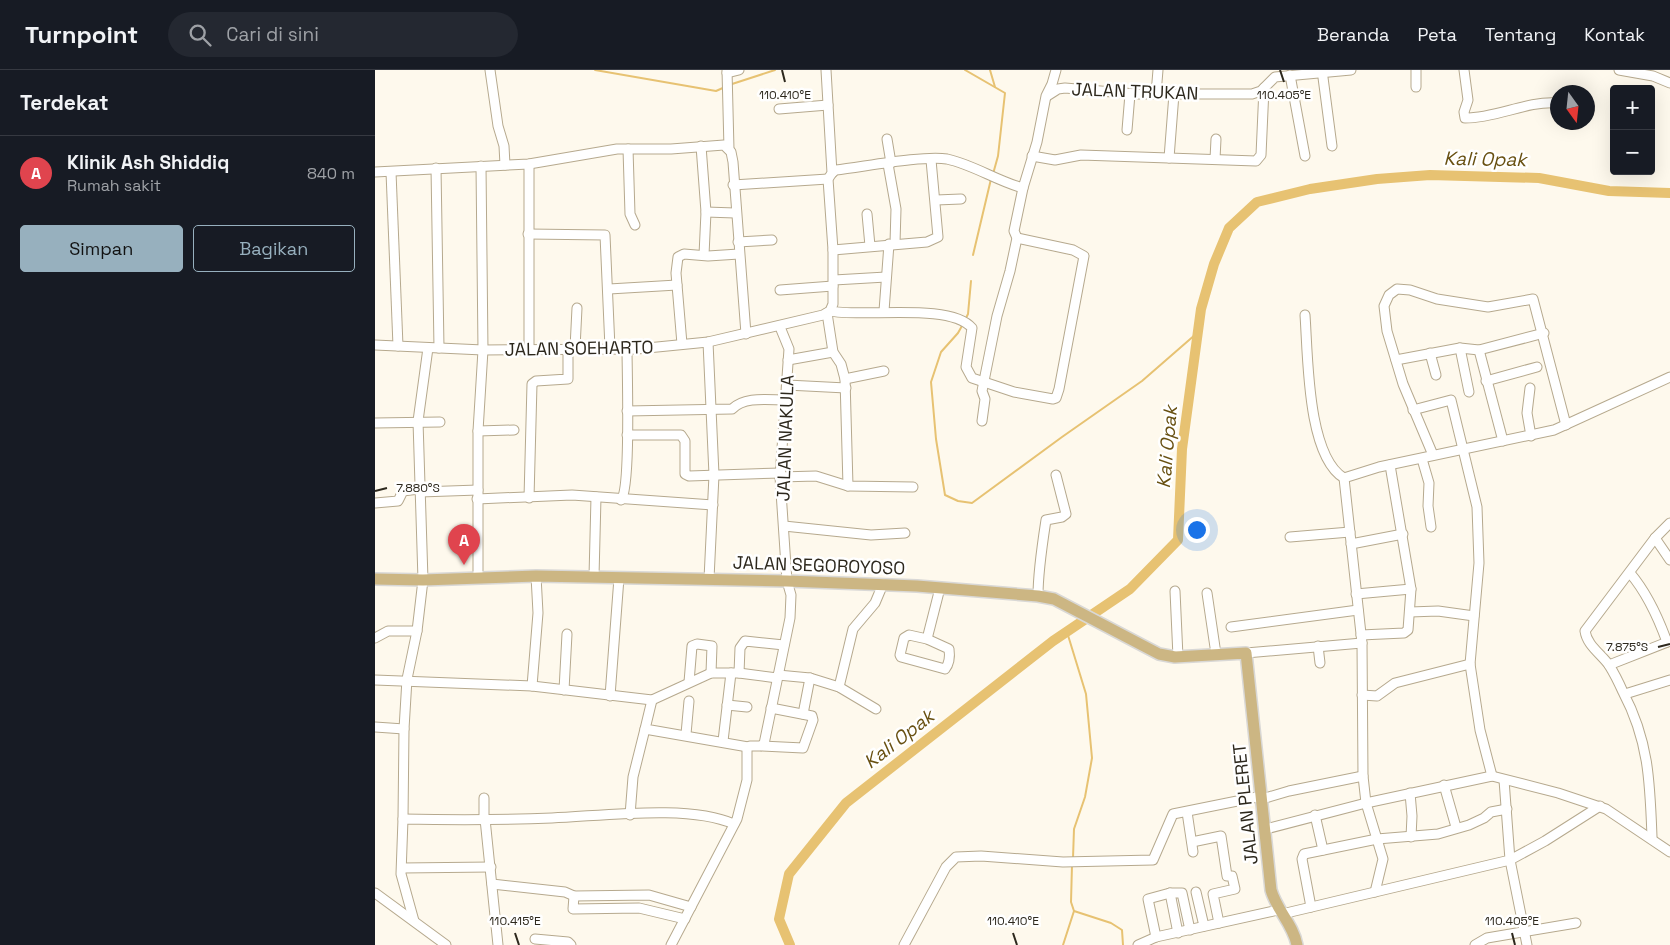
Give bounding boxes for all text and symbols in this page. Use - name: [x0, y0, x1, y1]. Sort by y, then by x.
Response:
- search box: [168, 12, 518, 57]
- text: Turnpoint: [25, 19, 138, 50]
- icon: search: [186, 21, 214, 49]
- text: Cari di sini: [226, 22, 319, 47]
- text: Beranda: [1317, 23, 1389, 46]
- text: Peta: [1417, 23, 1457, 46]
- text: Tentang: [1485, 23, 1556, 46]
- text: Kontak: [1584, 23, 1645, 46]
- street label: JALAN TRUKAN: [1071, 77, 1199, 105]
- north arrow: [1550, 85, 1595, 130]
- map controls: [1610, 85, 1655, 175]
- button: +: [1610, 85, 1655, 130]
- text: 110.410°E: [759, 87, 811, 103]
- text: 110.405°E: [1257, 87, 1311, 103]
- text: Terdekat: [20, 89, 109, 116]
- button: −: [1610, 130, 1655, 175]
- water label: Kali Opak: [1443, 146, 1529, 172]
- text: Klinik Ash Shiddiq: [67, 150, 229, 175]
- text: A: [31, 163, 41, 184]
- text: 840 m: [307, 163, 355, 184]
- text: Rumah sakit: [67, 175, 161, 196]
- button: Simpan: [20, 225, 183, 272]
- button: Bagikan: [193, 225, 355, 272]
- street label: JALAN SOEHARTO: [504, 335, 654, 361]
- street label: JALAN NAKULA: [771, 374, 799, 502]
- water label: Kali Opak: [1151, 402, 1183, 489]
- text: 7.880°S: [396, 480, 440, 496]
- your location: [1184, 517, 1210, 543]
- pin: A: [448, 524, 480, 565]
- street label: JALAN SEGOROYOSO: [732, 550, 906, 580]
- text: 7.875°S: [1606, 639, 1648, 655]
- water label: Kali Opak: [859, 702, 942, 774]
- street label: JALAN PLERET: [1227, 742, 1263, 866]
- text: 110.415°E: [489, 913, 541, 929]
- text: 110.410°E: [987, 913, 1039, 929]
- text: 110.405°E: [1485, 913, 1539, 929]

